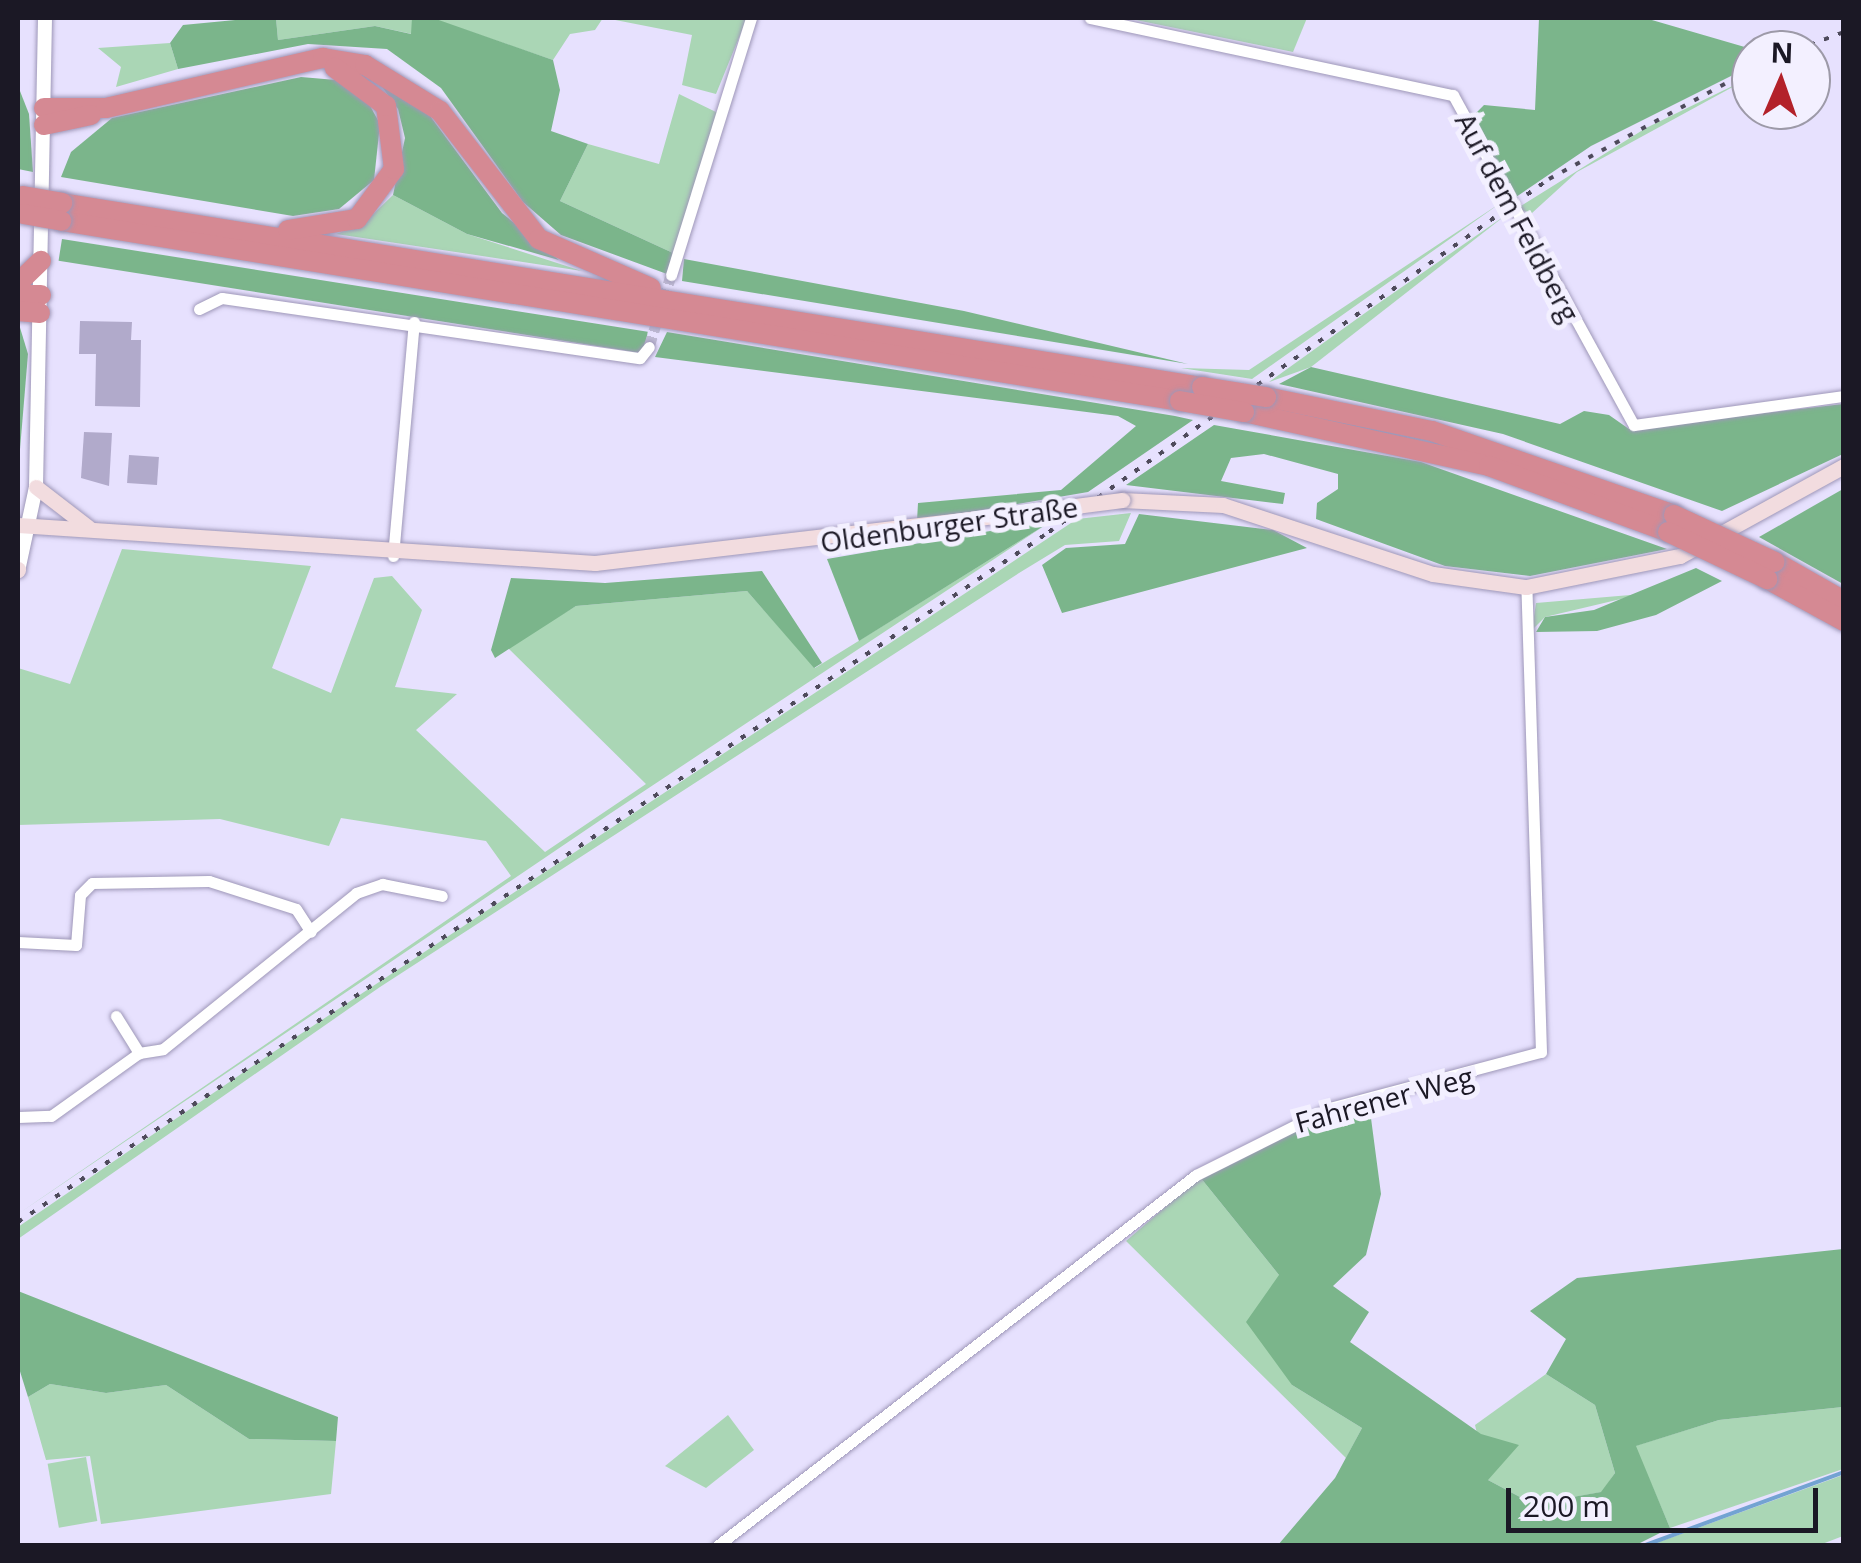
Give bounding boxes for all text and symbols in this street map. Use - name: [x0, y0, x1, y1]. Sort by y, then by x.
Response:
- north arrow: [1731, 30, 1831, 130]
- text: N: [1770, 33, 1794, 71]
- street label: Auf dem Feldberg: [1449, 107, 1587, 327]
- street label: Oldenburger Straße: [818, 489, 1080, 559]
- street label: Fahrener Weg: [1291, 1059, 1477, 1139]
- scale bar: [1511, 1468, 1824, 1530]
- text: 200 m: [1523, 1485, 1610, 1526]

